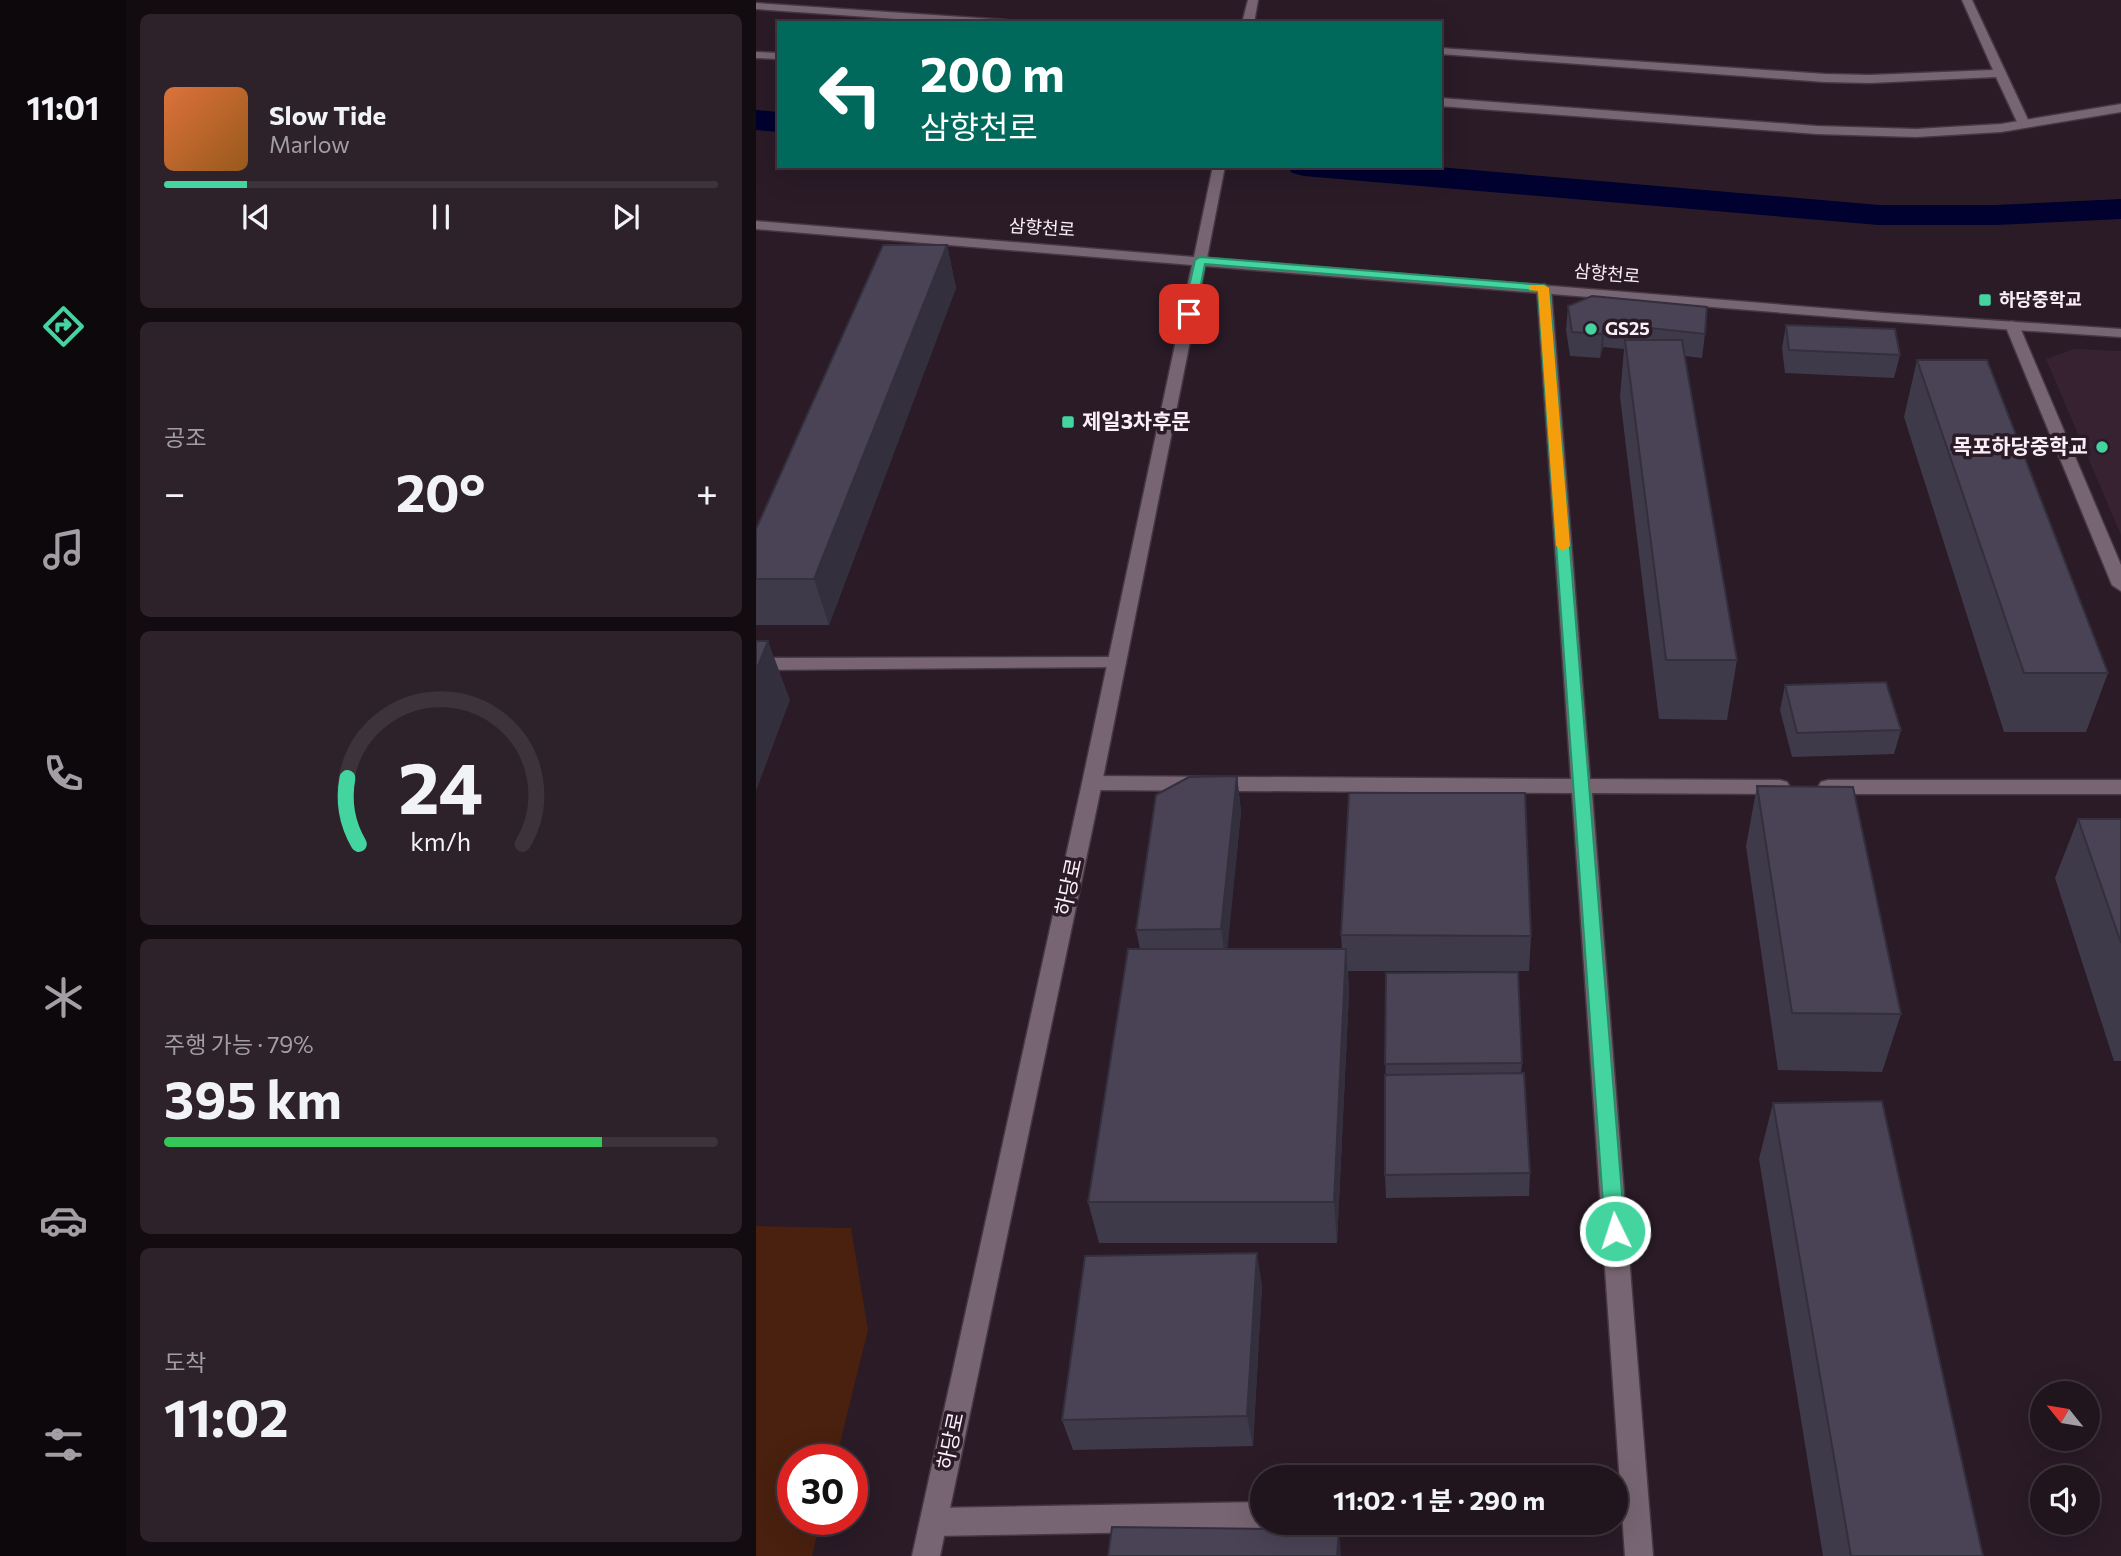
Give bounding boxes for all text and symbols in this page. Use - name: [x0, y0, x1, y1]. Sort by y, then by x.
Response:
- text: 200 m: [920, 42, 1065, 102]
- icon: left: [805, 49, 896, 140]
- text: 11:01: [26, 87, 100, 127]
- text: Slow Tide: [269, 99, 386, 130]
- text: 삼향천로: [920, 106, 1038, 146]
- text: Marlow: [269, 130, 350, 158]
- icon: previous: [237, 198, 275, 236]
- icon: pause: [422, 198, 460, 236]
- icon: next: [607, 198, 645, 236]
- street label: 삼향천로: [1008, 214, 1076, 240]
- street label: 삼향천로: [1573, 259, 1641, 287]
- pin: [1159, 284, 1219, 344]
- place label: 하당중학교: [1999, 288, 2082, 310]
- marker: 하당중학교: [1977, 292, 1993, 308]
- icon: arrive: [1170, 295, 1208, 333]
- icon: directions: [39, 302, 88, 351]
- place label: GS25: [1605, 317, 1650, 339]
- marker: GS25: [1583, 321, 1599, 337]
- place label: 제일3차후문: [1082, 408, 1191, 433]
- marker: 제일3차후문: [1060, 414, 1076, 430]
- text: 공조: [164, 423, 206, 451]
- place label: 목포하당중학교: [1953, 433, 2088, 458]
- marker: 목포하당중학교: [2094, 439, 2110, 455]
- text: 20°: [396, 459, 486, 523]
- text: −: [164, 468, 186, 515]
- text: +: [696, 468, 718, 515]
- icon: music: [39, 525, 88, 574]
- text: 24: [398, 740, 484, 829]
- icon: phone: [39, 749, 88, 798]
- text: km/h: [411, 826, 471, 856]
- street label: 하당로: [1049, 856, 1086, 918]
- icon: climate: [39, 973, 88, 1022]
- text: 주행 가능 · 79%: [164, 1030, 314, 1058]
- text: 395 km: [164, 1066, 342, 1130]
- position arrow: [1578, 1194, 1652, 1268]
- icon: car: [39, 1196, 88, 1245]
- text: 도착: [164, 1348, 206, 1376]
- north arrow: [2030, 1381, 2100, 1451]
- map controls: [2030, 1381, 2100, 1535]
- text: 11:02: [164, 1384, 289, 1448]
- street label: 하당로: [931, 1410, 968, 1472]
- icon: filters: [39, 1420, 88, 1469]
- speed limit sign: 30: [777, 1444, 868, 1535]
- button: sound: [2030, 1465, 2100, 1535]
- text: 11:02 · 1 분 · 290 m: [1333, 1484, 1545, 1515]

